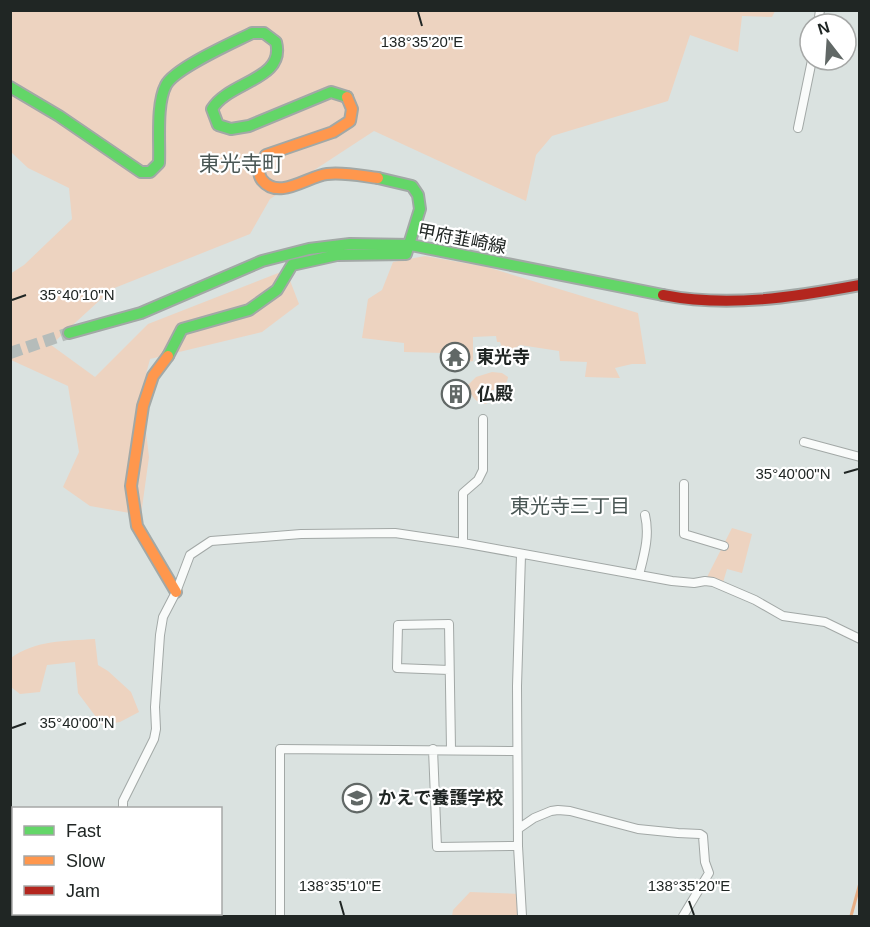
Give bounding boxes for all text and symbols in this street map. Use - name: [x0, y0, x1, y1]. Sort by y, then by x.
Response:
- north arrow: [798, 12, 858, 72]
- text: N: [816, 18, 832, 38]
- text: 138°35'20"E: [381, 33, 463, 50]
- district label: 東光寺町: [199, 152, 283, 175]
- street label: 甲府韮崎線: [416, 221, 508, 257]
- text: 35°40'10"N: [39, 286, 115, 303]
- temple icon: 東光寺: [439, 341, 471, 373]
- place label: 東光寺: [476, 347, 530, 367]
- building icon: 仏殿: [440, 378, 472, 410]
- place label: 仏殿: [477, 384, 513, 404]
- text: 35°40'00"N: [755, 465, 831, 482]
- district label: 東光寺三丁目: [510, 495, 630, 517]
- text: 35°40'00"N: [39, 714, 115, 731]
- school or university icon: かえで養護学校: [341, 782, 373, 814]
- place label: かえで養護学校: [378, 788, 503, 808]
- legend: [12, 807, 222, 915]
- text: Fast: [66, 821, 101, 841]
- text: Slow: [66, 851, 106, 871]
- text: 138°35'10"E: [299, 877, 381, 894]
- text: 138°35'20"E: [648, 877, 730, 894]
- text: Jam: [66, 881, 100, 901]

